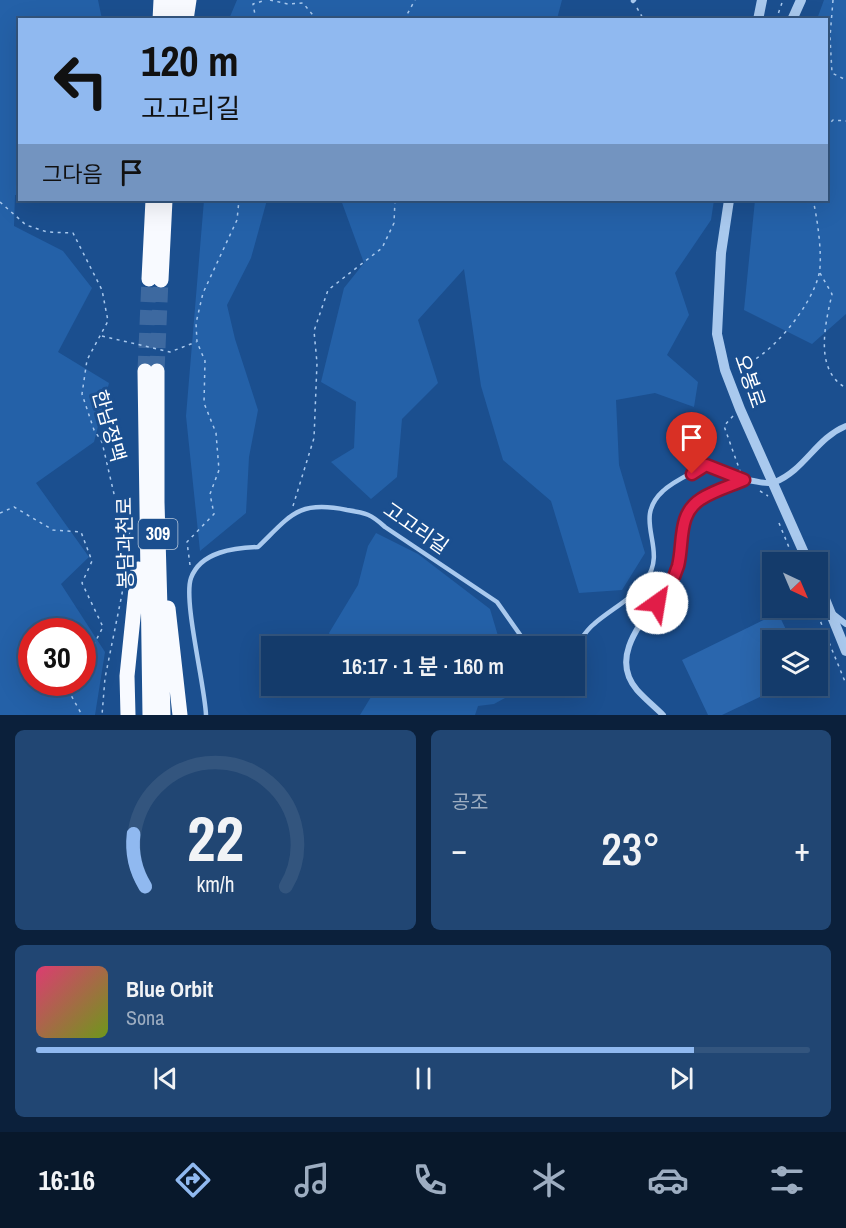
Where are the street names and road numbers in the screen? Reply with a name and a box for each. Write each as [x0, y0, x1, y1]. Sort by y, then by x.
street label: 오봉로 [729, 350, 772, 411]
street label: 한남정맥 [86, 387, 133, 465]
street label: 고고리길 [378, 495, 454, 560]
street label: 봉담과천로 [110, 497, 139, 589]
road number: 309 [138, 519, 178, 549]

